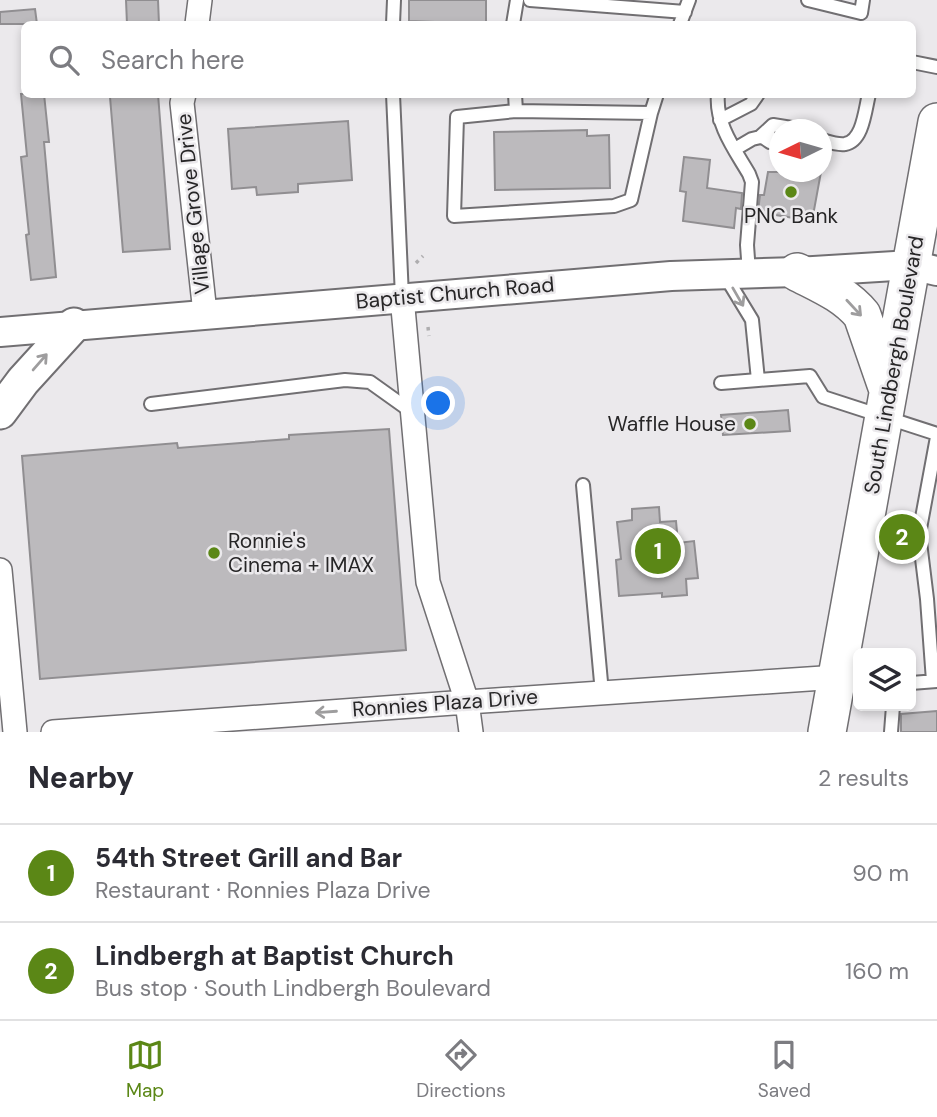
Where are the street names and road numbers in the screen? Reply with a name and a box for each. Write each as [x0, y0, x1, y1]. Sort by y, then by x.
street label: Village Grove Drive [170, 112, 216, 296]
street label: South Lindbergh Boulevard [857, 234, 931, 496]
street label: Baptist Church Road [355, 270, 555, 316]
street label: Ronnies Plaza Drive [351, 683, 539, 723]

